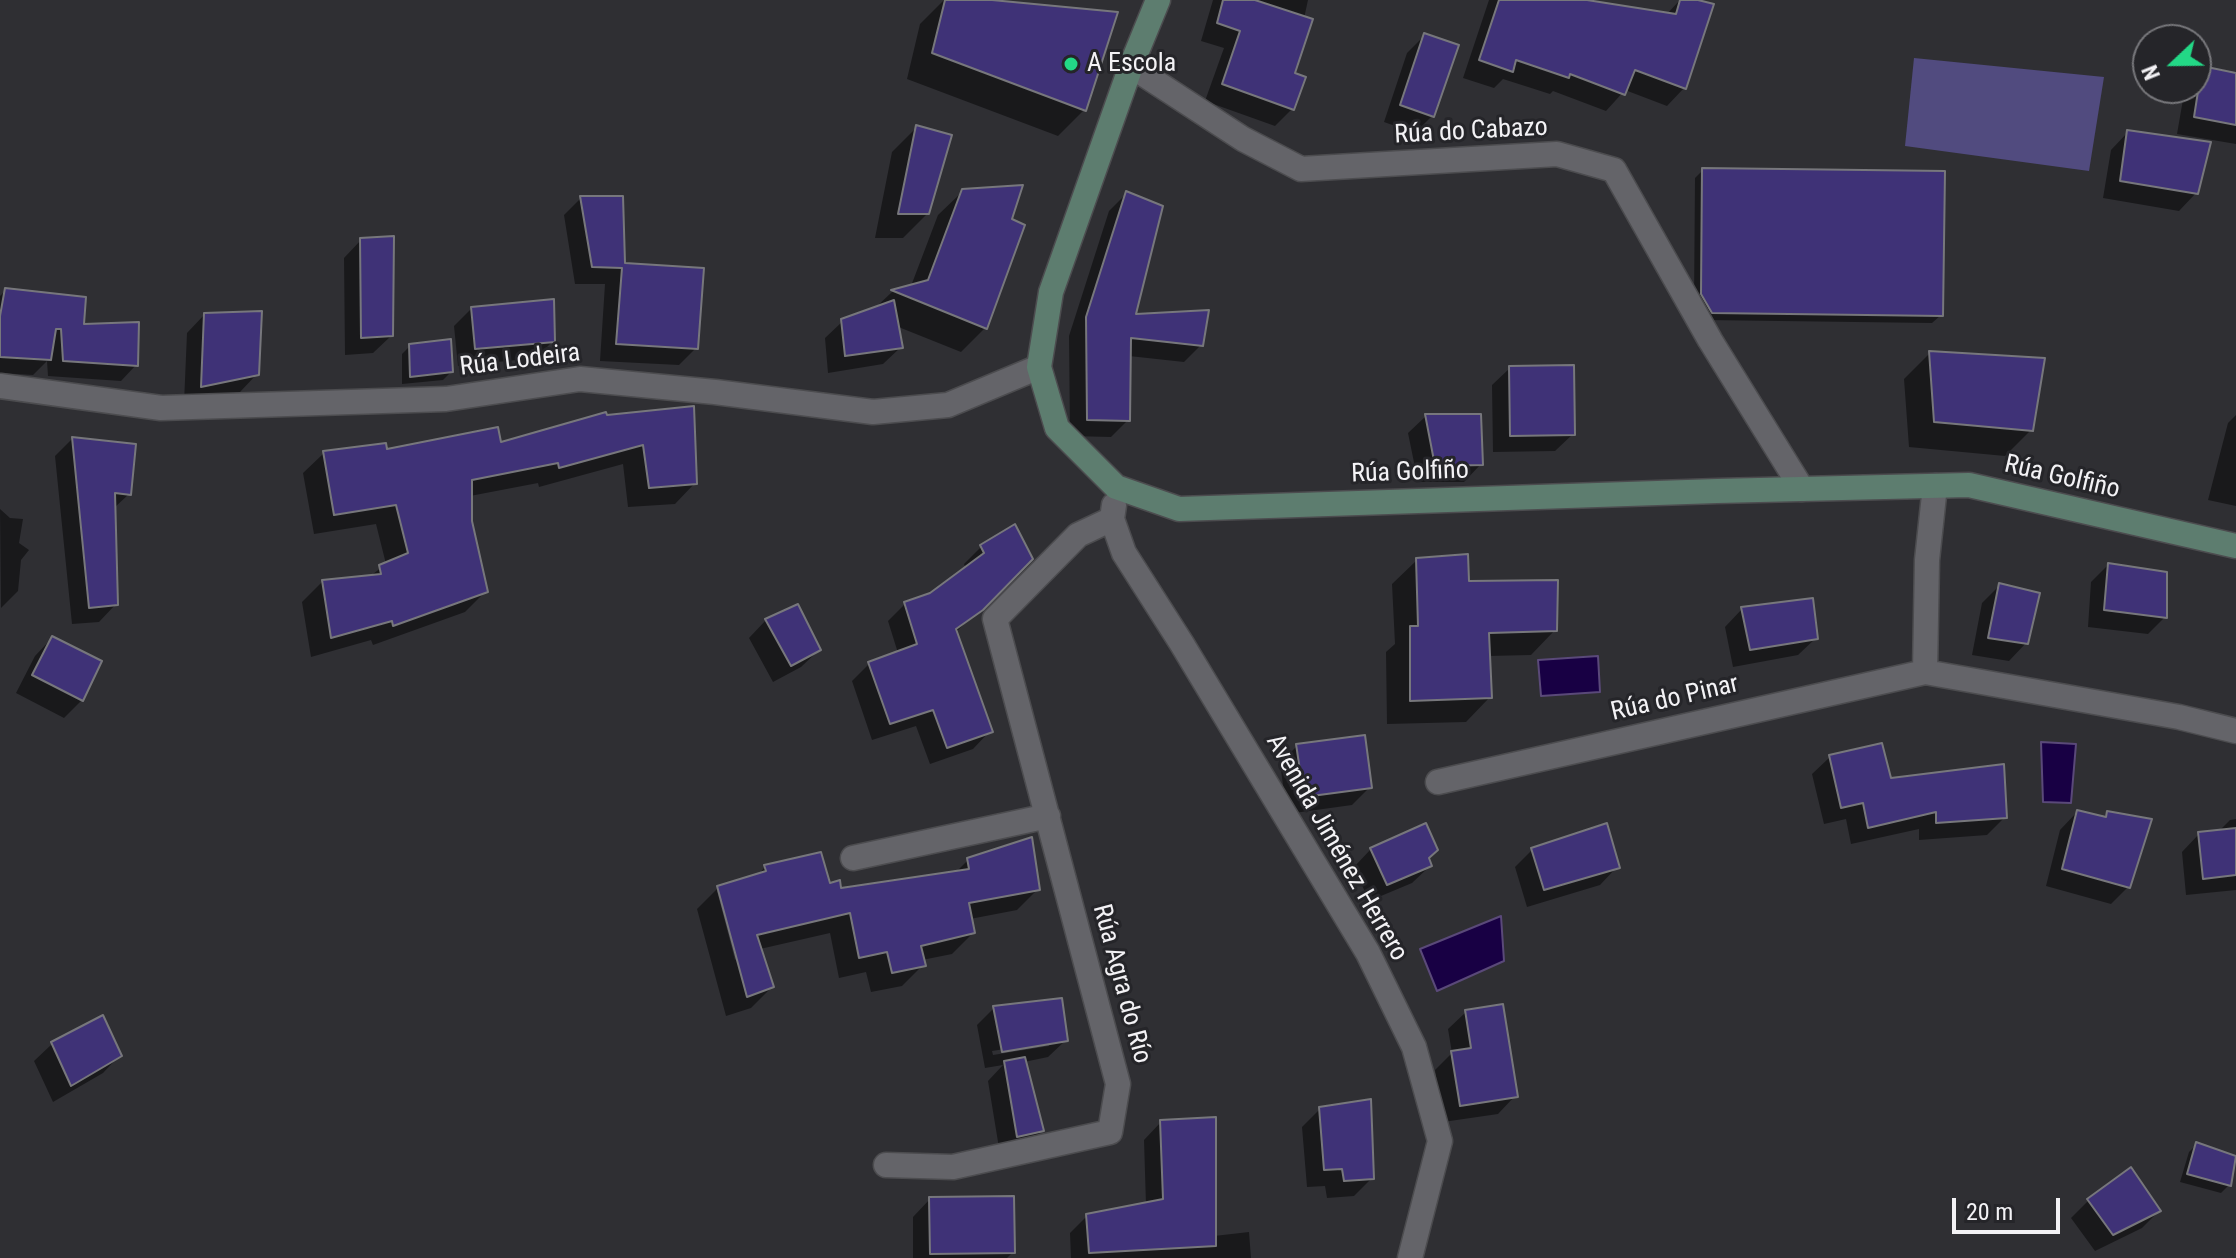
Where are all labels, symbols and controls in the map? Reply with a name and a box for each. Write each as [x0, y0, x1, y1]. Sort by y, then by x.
north arrow [2132, 24, 2212, 104]
place label: A Escola [1087, 48, 1176, 80]
marker: A Escola [1062, 55, 1080, 73]
text: N [2137, 62, 2165, 83]
street label: Rúa do Cabazo [1394, 112, 1548, 152]
street label: Rúa Lodeira [458, 338, 582, 384]
street label: Rúa Golfiño [2001, 450, 2123, 506]
street label: Rúa Golfiño [1351, 455, 1469, 491]
street label: Rúa do Pinar [1608, 669, 1742, 729]
street label: Avenida Jiménez Herrero [1258, 729, 1414, 967]
street label: Rúa Agra do Río [1085, 901, 1157, 1067]
scale bar [1956, 1182, 2064, 1232]
text: 20 m [1966, 1198, 2013, 1226]

